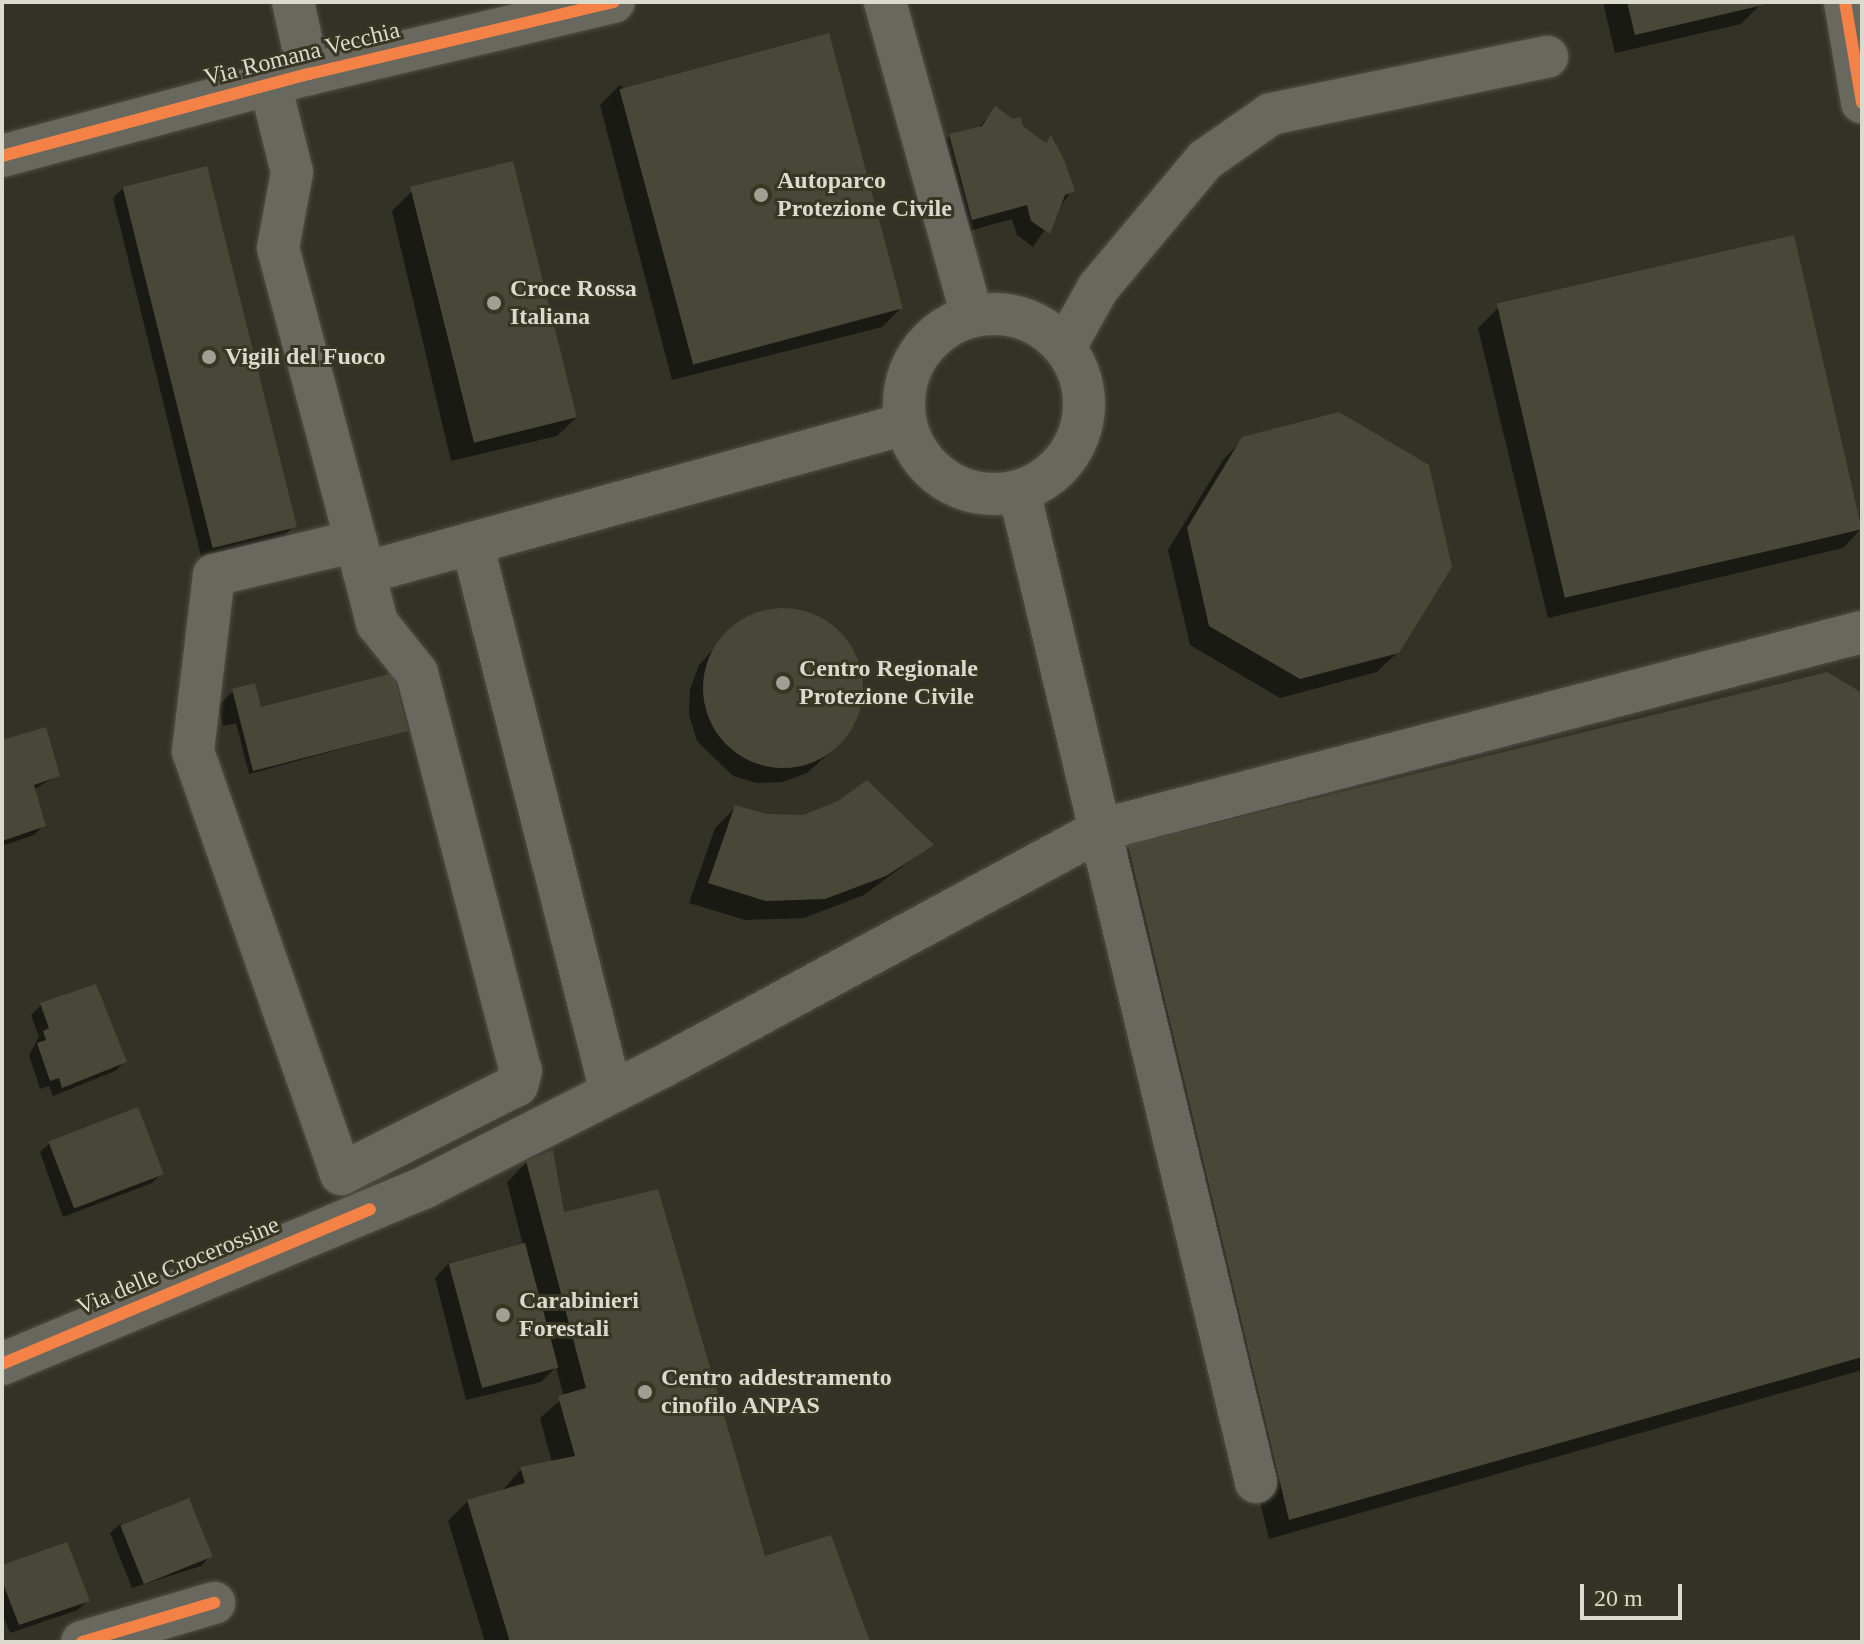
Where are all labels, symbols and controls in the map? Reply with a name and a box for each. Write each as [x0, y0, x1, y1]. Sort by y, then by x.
street label: Via Romana Vecchia [201, 16, 403, 92]
place label: Autoparco Protezione Civile [777, 167, 952, 223]
marker: Autoparco Protezione Civile [752, 186, 770, 204]
place label: Croce Rossa Italiana [510, 275, 637, 331]
marker: Croce Rossa Italiana [485, 294, 503, 312]
place label: Vigili del Fuoco [225, 343, 385, 371]
marker: Vigili del Fuoco [200, 348, 218, 366]
place label: Centro Regionale Protezione Civile [799, 655, 978, 711]
marker: Centro Regionale Protezione Civile [774, 674, 792, 692]
street label: Via delle Crocerossine [72, 1210, 284, 1322]
place label: Carabinieri Forestali [519, 1287, 639, 1343]
marker: Carabinieri Forestali [494, 1306, 512, 1324]
place label: Centro addestramento cinofilo ANPAS [661, 1364, 892, 1420]
marker: Centro addestramento cinofilo ANPAS [636, 1383, 654, 1401]
scale bar [1584, 1568, 1686, 1618]
text: 20 m [1594, 1585, 1643, 1611]

